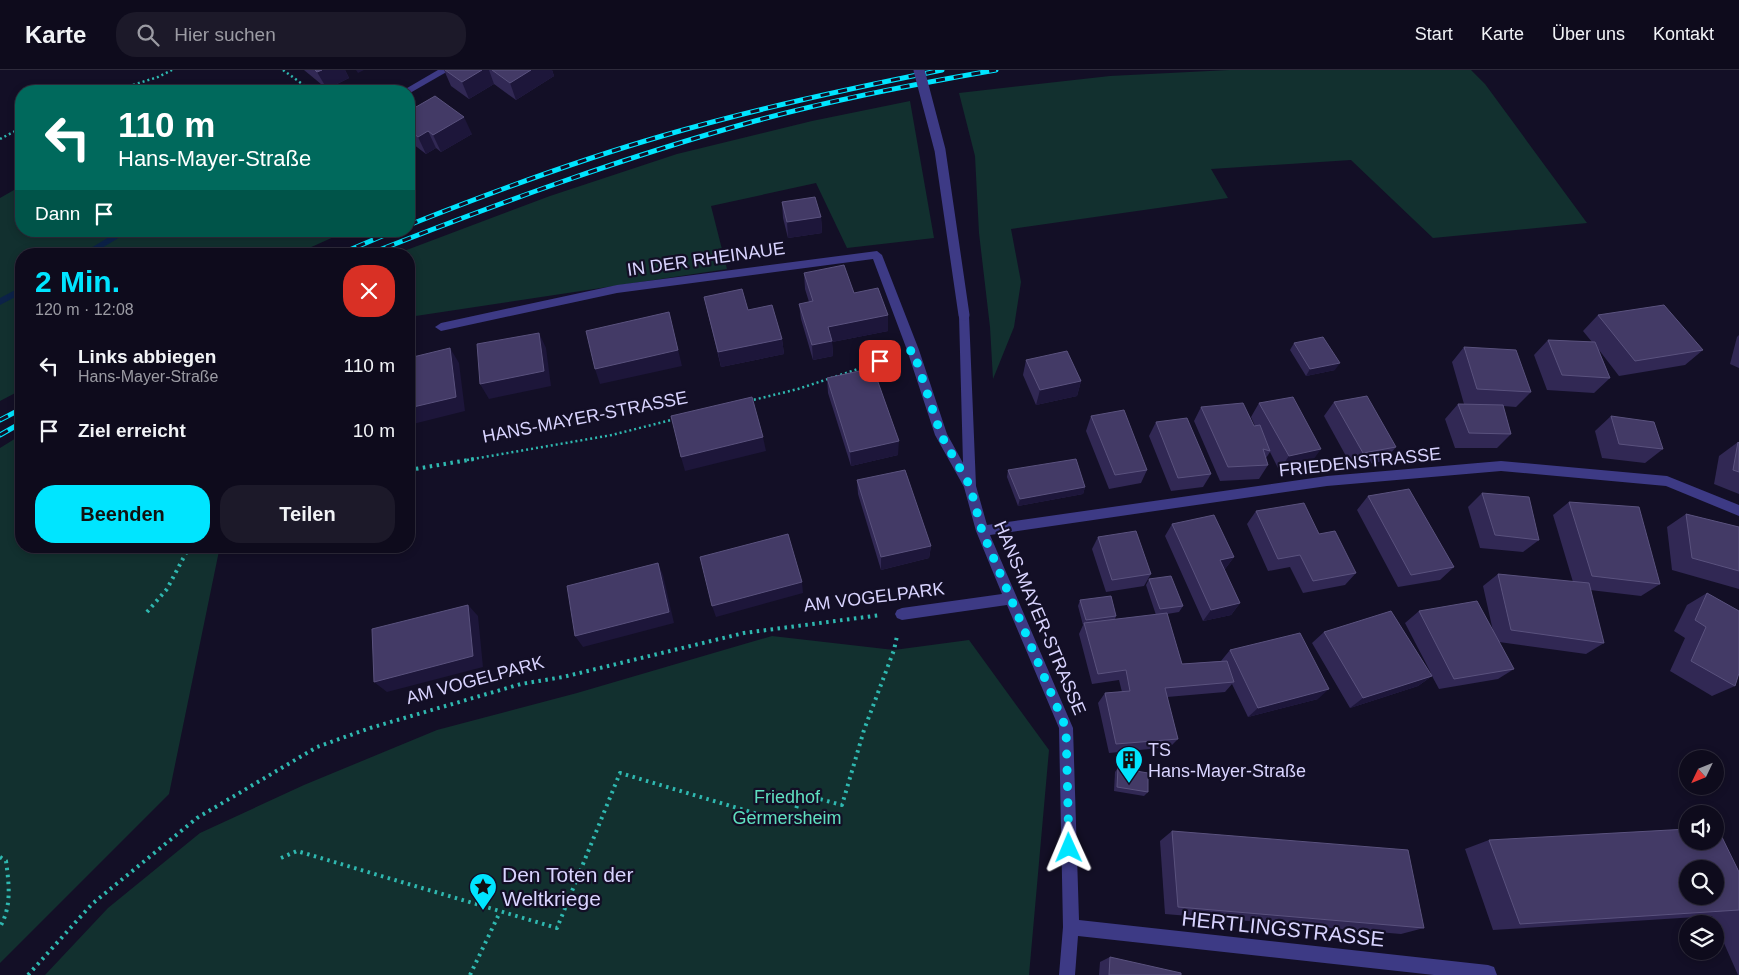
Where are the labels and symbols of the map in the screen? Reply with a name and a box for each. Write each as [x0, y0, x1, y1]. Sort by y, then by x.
street label: IN DER RHEINAUE [626, 238, 786, 280]
pin [859, 340, 901, 382]
street label: HANS-MAYER-STRASSE [481, 387, 689, 447]
street label: FRIEDENSTRASSE [1278, 444, 1442, 480]
street label: HANS-MAYER-STRASSE [990, 518, 1090, 718]
street label: AM VOGELPARK [802, 578, 946, 616]
street label: AM VOGELPARK [404, 652, 546, 708]
place label: TS Hans-Mayer-Straße [1148, 740, 1306, 781]
building icon: TS Hans-Mayer-Straße [1114, 745, 1144, 784]
north arrow [1679, 750, 1724, 795]
park label: Friedhof Germersheim [732, 787, 842, 828]
position arrow [1042, 821, 1094, 873]
place label: Den Toten der Weltkriege [502, 863, 634, 910]
place icon: Den Toten der Weltkriege [468, 872, 498, 911]
street label: HERTLINGSTRASSE [1180, 906, 1386, 951]

